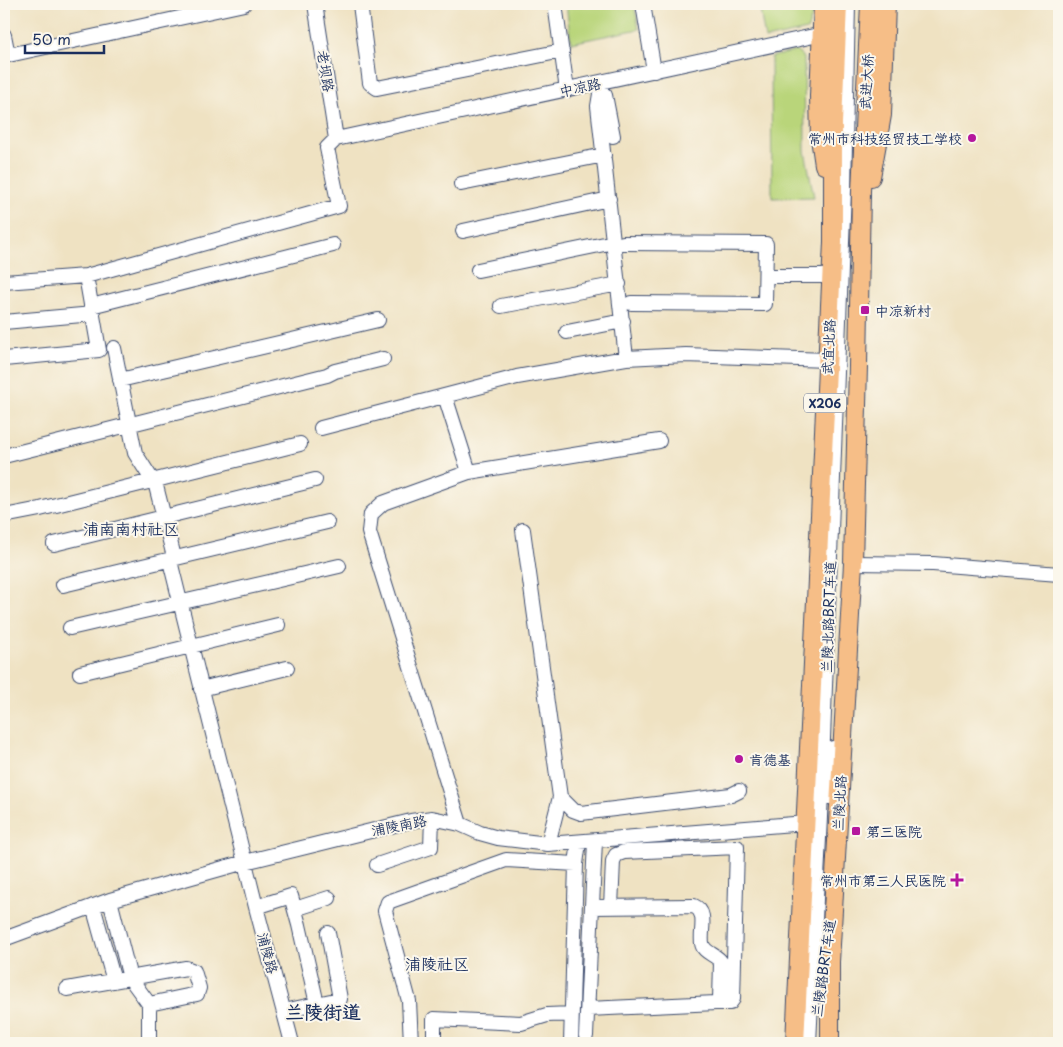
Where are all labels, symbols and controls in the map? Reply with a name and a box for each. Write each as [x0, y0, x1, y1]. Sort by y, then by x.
scale bar [25, 22, 104, 54]
text: 50 m [32, 27, 71, 50]
street label: 老坝路 [312, 49, 340, 93]
street label: 武进大桥 [854, 53, 878, 111]
street label: 中凉路 [557, 72, 603, 102]
place label: 常州市科技经贸技工学校 [808, 128, 962, 149]
marker: 常州市科技经贸技工学校 [966, 132, 978, 144]
place label: 中凉新村 [875, 300, 931, 321]
marker: 中凉新村 [859, 304, 871, 316]
street label: 武宜北路 [816, 318, 840, 376]
road number: X206 [804, 393, 846, 412]
district label: 浦南南村社区 [83, 516, 179, 540]
street label: 兰陵北路BRT车道 [816, 560, 840, 674]
place label: 肯德基 [749, 749, 791, 770]
marker: 肯德基 [733, 753, 745, 765]
street label: 兰陵北路 [827, 774, 851, 832]
street label: 浦陵南路 [370, 809, 428, 841]
place label: 第三医院 [866, 821, 922, 842]
marker: 第三医院 [850, 825, 862, 837]
place label: 常州市第三人民医院 [820, 870, 946, 891]
marker: 常州市第三人民医院 [950, 873, 964, 887]
street label: 兰陵路BRT车道 [806, 918, 840, 1018]
street label: 浦陵路 [252, 930, 284, 976]
district label: 浦陵社区 [405, 951, 469, 975]
district label: 兰陵街道 [285, 997, 361, 1025]

